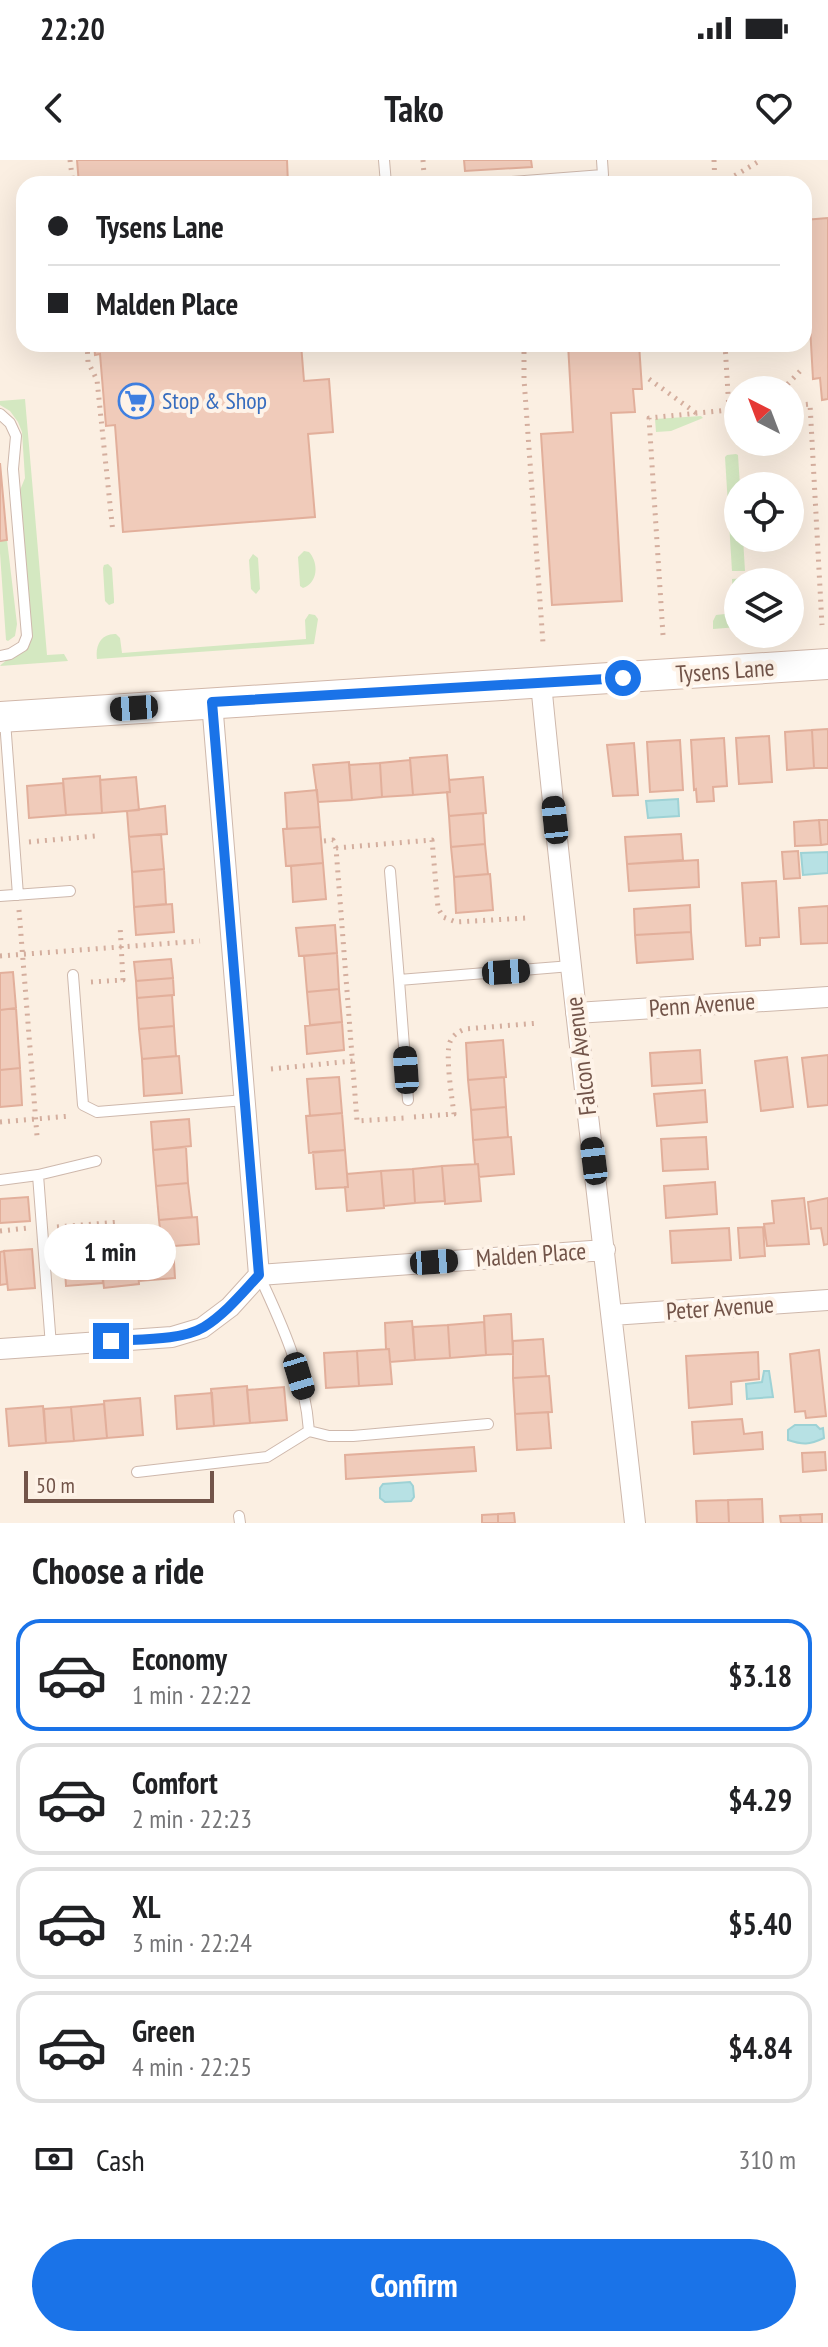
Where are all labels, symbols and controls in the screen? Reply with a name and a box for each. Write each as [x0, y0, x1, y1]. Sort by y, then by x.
text: 22:20 [40, 9, 105, 48]
text: Tako [384, 85, 444, 132]
icon: back [32, 86, 76, 130]
icon: heart [752, 86, 796, 130]
text: Tysens Lane [96, 207, 224, 246]
text: Malden Place [96, 284, 238, 323]
north arrow [724, 376, 804, 456]
map controls [724, 376, 804, 648]
supermarket icon: Stop & Shop [117, 382, 155, 420]
place label: Stop & Shop [162, 385, 267, 416]
button: locate [724, 472, 804, 552]
button: layers [724, 568, 804, 648]
street label: Tysens Lane [675, 652, 775, 689]
route start [605, 660, 641, 696]
car [109, 694, 159, 722]
car [541, 795, 569, 845]
car [481, 958, 531, 986]
street label: Penn Avenue [648, 985, 756, 1024]
street label: Falcon Avenue [558, 995, 603, 1117]
car [392, 1045, 420, 1095]
car [579, 1136, 609, 1186]
callout: 1 min [45, 1225, 177, 1281]
text: 1 min [84, 1235, 136, 1268]
street label: Malden Place [475, 1235, 587, 1274]
car [409, 1248, 459, 1276]
street label: Peter Avenue [665, 1288, 775, 1327]
route end [93, 1323, 129, 1359]
car [281, 1350, 317, 1402]
scale bar [24, 1467, 214, 1503]
text: 50 m [36, 1471, 75, 1499]
text: Choose a ride [32, 1547, 204, 1594]
icon: car [36, 1639, 108, 1711]
text: Economy [132, 1639, 227, 1678]
text: $3.18 [728, 1656, 792, 1695]
text: 1 min · 22:22 [132, 1678, 252, 1711]
icon: car [36, 1763, 108, 1835]
text: Comfort [132, 1763, 218, 1802]
text: $4.29 [728, 1780, 792, 1819]
text: 2 min · 22:23 [132, 1802, 252, 1835]
icon: car [36, 1887, 108, 1959]
text: XL [132, 1887, 161, 1926]
text: $5.40 [728, 1904, 792, 1943]
text: 3 min · 22:24 [132, 1926, 252, 1959]
icon: car [36, 2011, 108, 2083]
text: Green [132, 2011, 195, 2050]
text: $4.84 [728, 2028, 792, 2067]
text: 4 min · 22:25 [132, 2050, 252, 2083]
icon: cash [32, 2137, 76, 2181]
text: Cash [96, 2140, 145, 2179]
text: 310 m [738, 2143, 796, 2176]
button: Confirm [32, 2239, 796, 2331]

